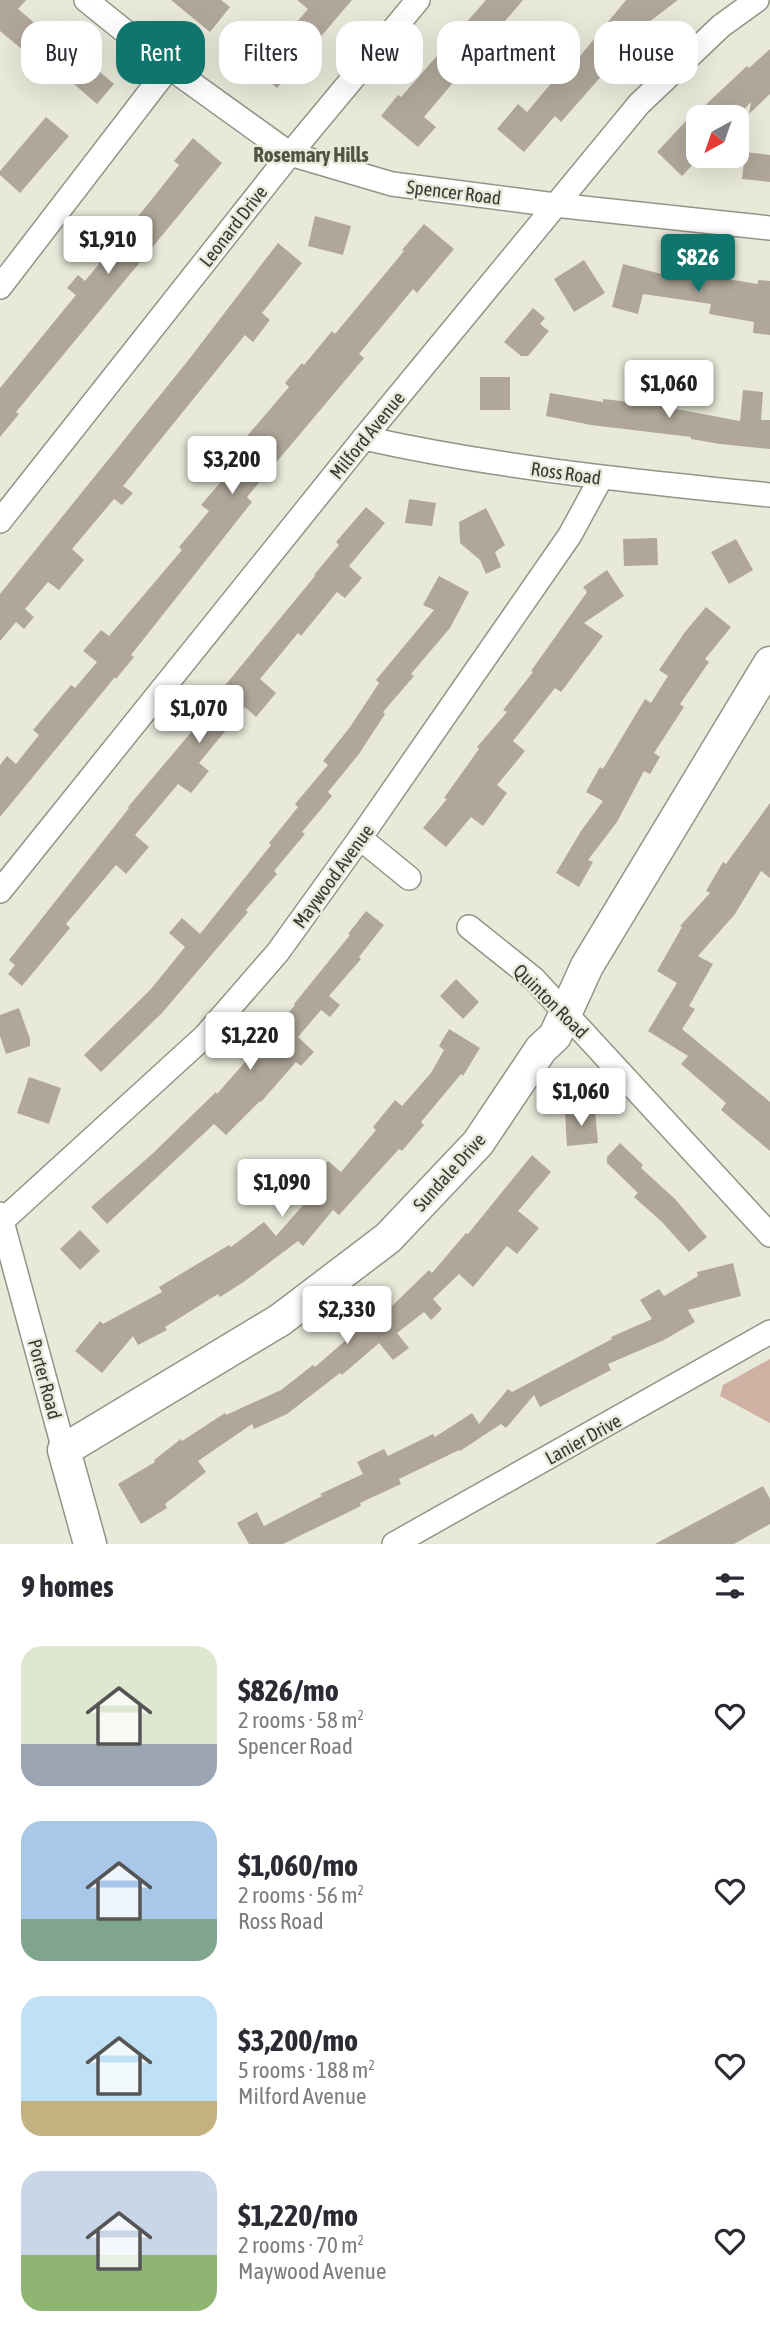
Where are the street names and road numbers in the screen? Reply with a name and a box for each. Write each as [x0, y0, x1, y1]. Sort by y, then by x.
street label: Spencer Road [406, 175, 502, 209]
street label: Leonard Drive [194, 181, 272, 271]
street label: Milford Avenue [325, 387, 409, 483]
street label: Ross Road [529, 457, 603, 489]
street label: Maywood Avenue [288, 820, 378, 932]
street label: Quinton Road [509, 959, 593, 1043]
street label: Sundale Drive [408, 1129, 490, 1215]
street label: Porter Road [24, 1337, 66, 1421]
street label: Lanier Drive [541, 1409, 625, 1469]

